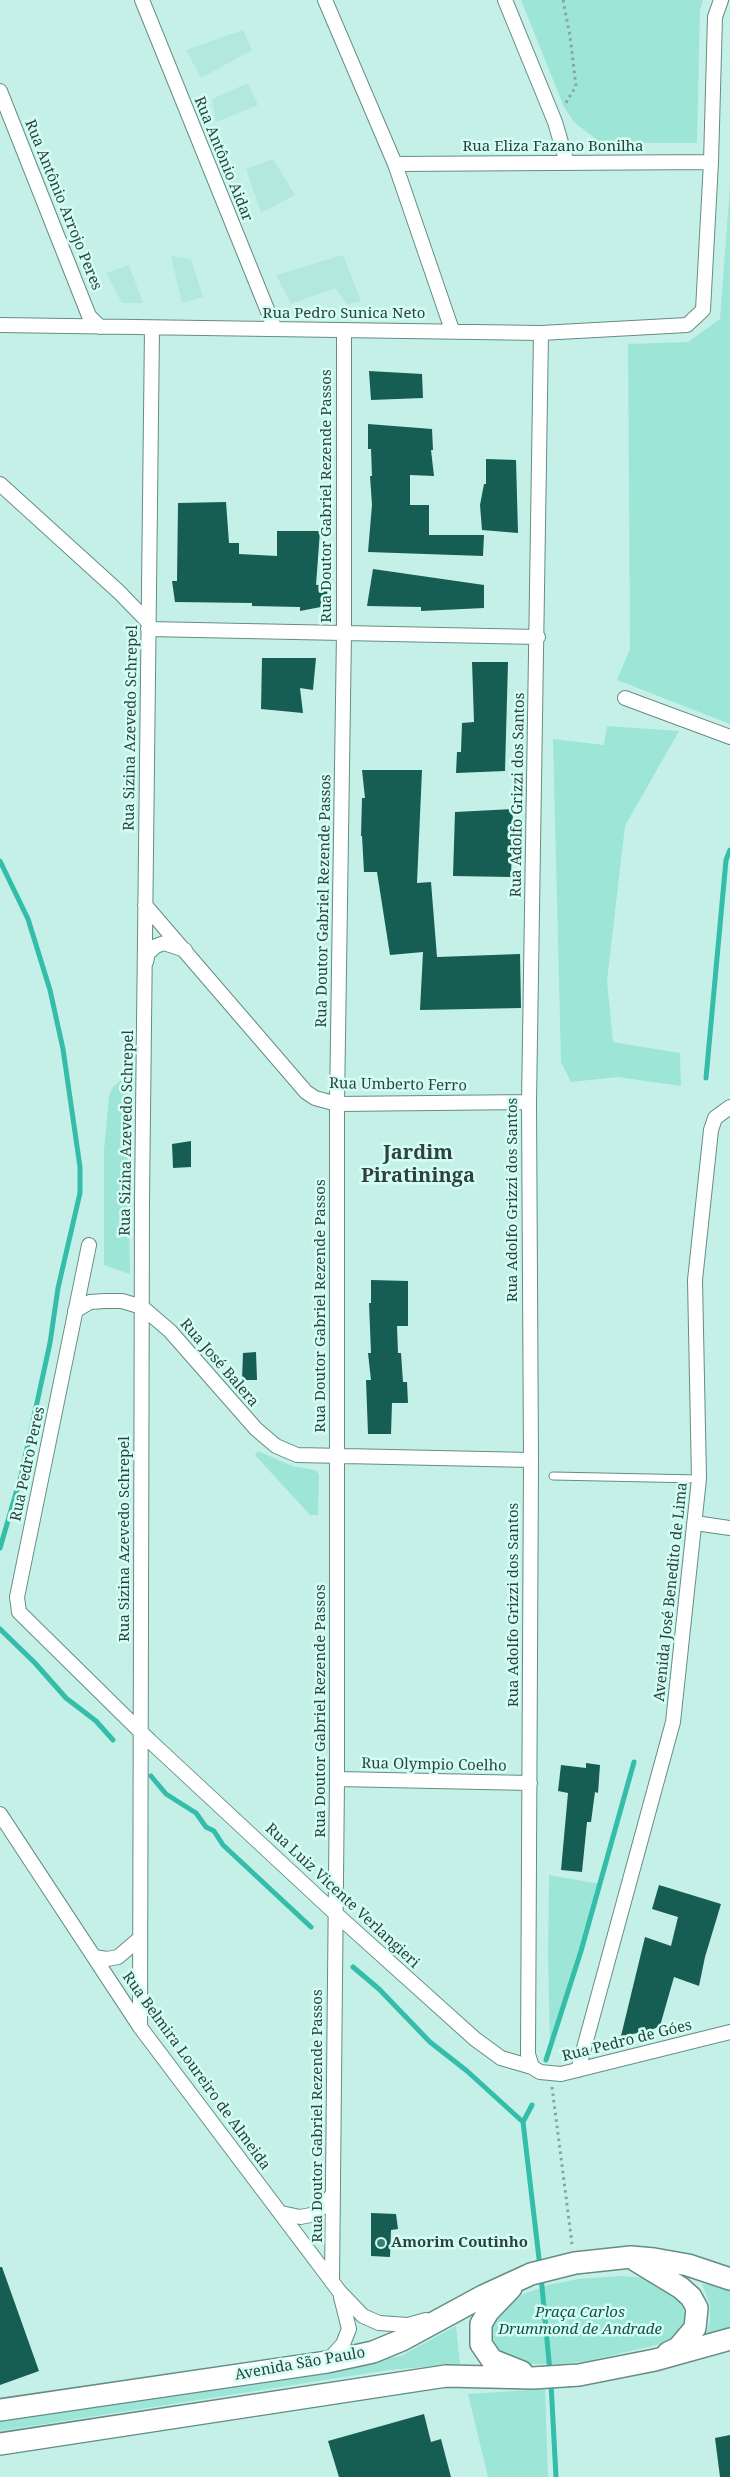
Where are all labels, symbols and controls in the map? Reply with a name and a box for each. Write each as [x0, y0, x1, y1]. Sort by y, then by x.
street label: Rua Antônio Aidar [190, 94, 256, 224]
street label: Rua Antônio Arrojo Peres [21, 117, 105, 293]
street label: Rua Eliza Fazano Bonilha [462, 138, 644, 156]
street label: Rua Pedro Sunica Neto [263, 305, 425, 323]
street label: Rua Doutor Gabriel Rezende Passos [318, 369, 336, 623]
street label: Rua Sizina Azevedo Schrepel [120, 625, 142, 831]
street label: Rua Adolfo Grizzi dos Santos [507, 693, 529, 897]
street label: Rua Doutor Gabriel Rezende Passos [313, 774, 335, 1028]
street label: Rua Sizina Azevedo Schrepel [116, 1030, 138, 1236]
street label: Rua Umberto Ferro [329, 1075, 467, 1095]
street label: Rua Adolfo Grizzi dos Santos [504, 1098, 522, 1302]
district label: Jardim Piratininga [361, 1141, 475, 1188]
street label: Rua Doutor Gabriel Rezende Passos [312, 1179, 330, 1433]
street label: Rua José Balera [176, 1315, 262, 1411]
street label: Rua Pedro Peres [7, 1405, 49, 1523]
street label: Rua Sizina Azevedo Schrepel [116, 1436, 134, 1642]
street label: Avenida José Benedito de Lima [651, 1481, 691, 1703]
street label: Rua Adolfo Grizzi dos Santos [505, 1503, 523, 1707]
street label: Rua Doutor Gabriel Rezende Passos [312, 1584, 330, 1838]
street label: Rua Olympio Coelho [361, 1755, 507, 1775]
street label: Rua Luiz Vicente Verlangieri [261, 1820, 423, 1972]
street label: Rua Belmira Loureiro de Almeida [118, 1968, 274, 2174]
street label: Rua Doutor Gabriel Rezende Passos [309, 1989, 327, 2243]
street label: Rua Pedro de Góes [560, 2016, 694, 2066]
place label: Amorim Coutinho [391, 2234, 528, 2252]
marker: Amorim Coutinho [375, 2237, 387, 2249]
park label: Praça Carlos Drummond de Andrade [498, 2304, 662, 2339]
street label: Avenida São Paulo [233, 2344, 367, 2384]

